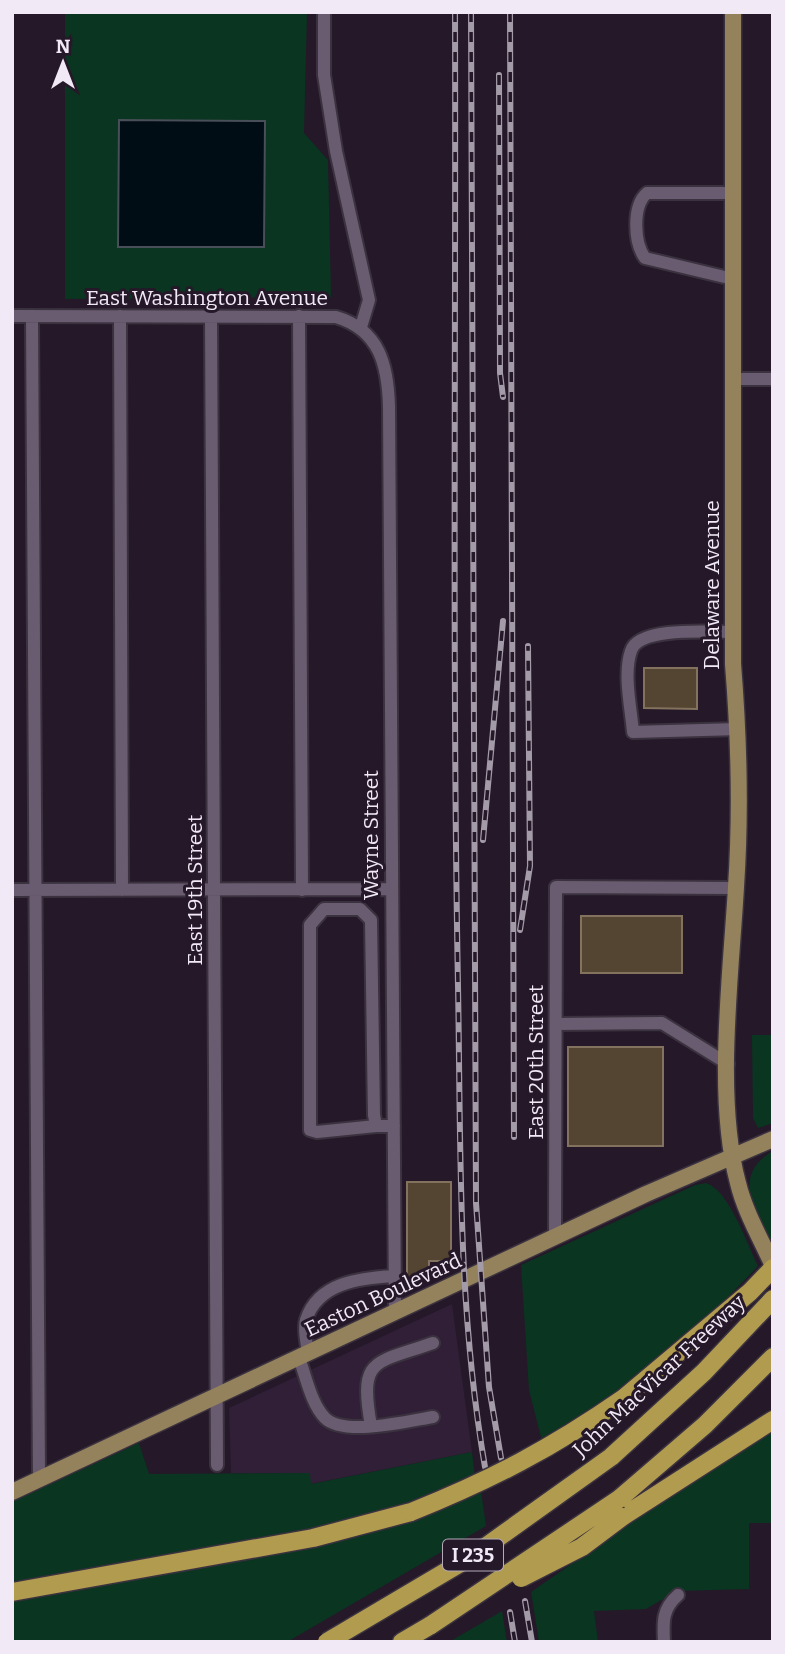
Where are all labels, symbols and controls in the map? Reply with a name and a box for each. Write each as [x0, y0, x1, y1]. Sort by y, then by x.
north arrow [28, 28, 98, 98]
text: N [56, 35, 71, 58]
street label: East Washington Avenue [86, 285, 328, 311]
street label: Delaware Avenue [699, 500, 725, 670]
street label: Wayne Street [358, 770, 384, 900]
street label: East 19th Street [182, 814, 208, 965]
street label: East 20th Street [523, 984, 549, 1139]
street label: Easton Boulevard [300, 1247, 466, 1343]
street label: John MacVicar Freeway [567, 1289, 751, 1463]
road number: I 235 [443, 1540, 503, 1570]

